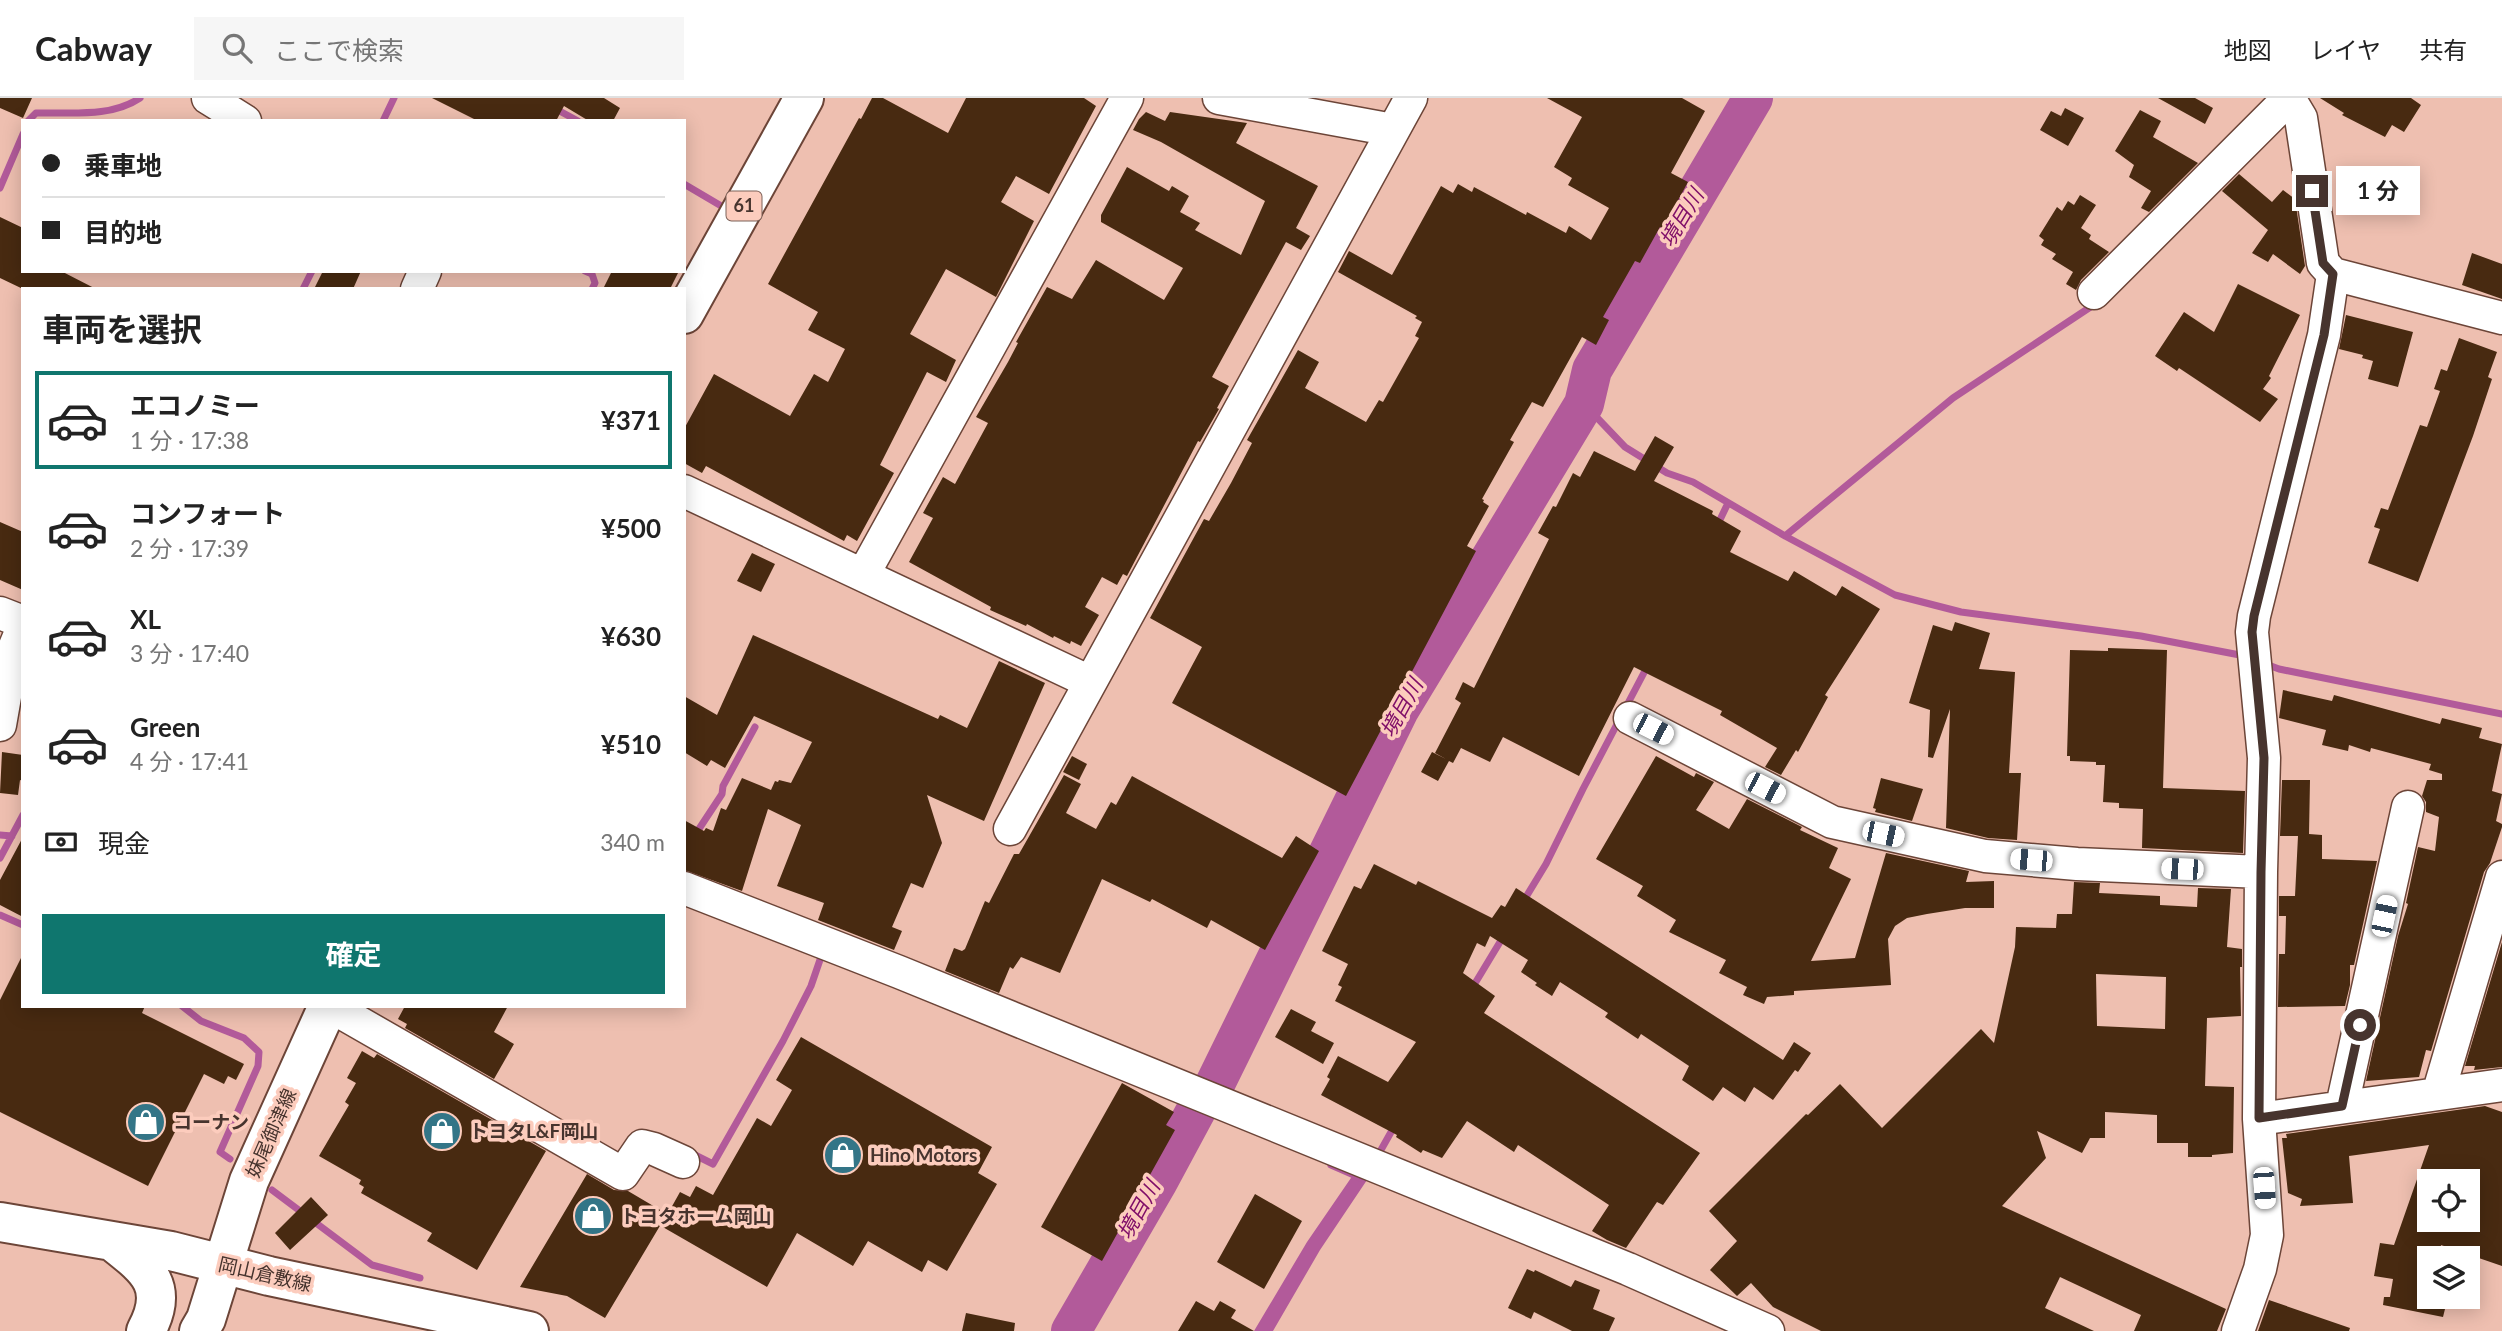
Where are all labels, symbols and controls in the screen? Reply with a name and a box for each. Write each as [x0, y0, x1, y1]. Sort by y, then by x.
search box [194, 17, 684, 80]
text: Cabway [35, 28, 152, 68]
icon: search [218, 29, 256, 67]
text: ここで検索 [274, 34, 404, 66]
text: 地図 [2224, 35, 2272, 64]
text: レイヤ [2310, 35, 2381, 64]
text: 共有 [2419, 35, 2467, 64]
text: 乗車地 [84, 149, 162, 181]
callout: 1 分 [2336, 166, 2420, 216]
route end [2296, 175, 2328, 207]
text: 1 分 [2357, 176, 2399, 204]
water label: 境目川 [1654, 182, 1709, 251]
road number: 61 [726, 192, 762, 220]
text: 目的地 [84, 216, 162, 248]
text: 車両を選択 [42, 309, 202, 348]
icon: car [46, 389, 109, 452]
text: エコノミー [130, 389, 260, 421]
text: ¥371 [601, 404, 661, 436]
text: 1 分 · 17:38 [130, 426, 249, 454]
icon: car [46, 497, 109, 560]
text: コンフォート [130, 497, 285, 529]
text: ¥500 [601, 512, 661, 544]
text: 2 分 · 17:39 [130, 534, 249, 562]
text: XL [130, 603, 161, 635]
icon: car [46, 605, 109, 668]
text: ¥630 [601, 620, 661, 652]
text: 3 分 · 17:40 [130, 639, 249, 667]
water label: 境目川 [1374, 672, 1428, 741]
car [1630, 710, 1677, 748]
text: Green [130, 711, 200, 743]
icon: car [46, 713, 109, 776]
text: ¥510 [601, 728, 661, 760]
text: 4 分 · 17:41 [130, 747, 249, 775]
car [1742, 769, 1789, 807]
car [1861, 819, 1906, 849]
icon: cash [42, 823, 80, 861]
text: 現金 [98, 827, 150, 859]
text: 340 m [600, 828, 665, 856]
car [2010, 848, 2053, 872]
car [2161, 858, 2204, 880]
car [2370, 893, 2399, 939]
button: 確定 [42, 914, 665, 994]
route start [2344, 1009, 2376, 1041]
street label: 妹尾御津線 [241, 1085, 300, 1181]
shop icon: コーナン [125, 1101, 167, 1143]
place label: コーナン [173, 1110, 249, 1133]
shop icon: トヨタL&F岡山 [421, 1110, 463, 1152]
place label: トヨタL&F岡山 [469, 1119, 598, 1142]
shop icon: Hino Motors [822, 1134, 864, 1176]
place label: Hino Motors [870, 1143, 977, 1166]
car [2253, 1166, 2276, 1210]
map controls [2417, 1169, 2480, 1309]
button: locate [2417, 1169, 2480, 1232]
water label: 境目川 [1111, 1174, 1165, 1243]
shop icon: トヨタホーム岡山 [572, 1195, 614, 1237]
place label: トヨタホーム岡山 [620, 1204, 771, 1227]
button: layers [2417, 1246, 2480, 1309]
street label: 岡山倉敷線 [216, 1252, 314, 1295]

